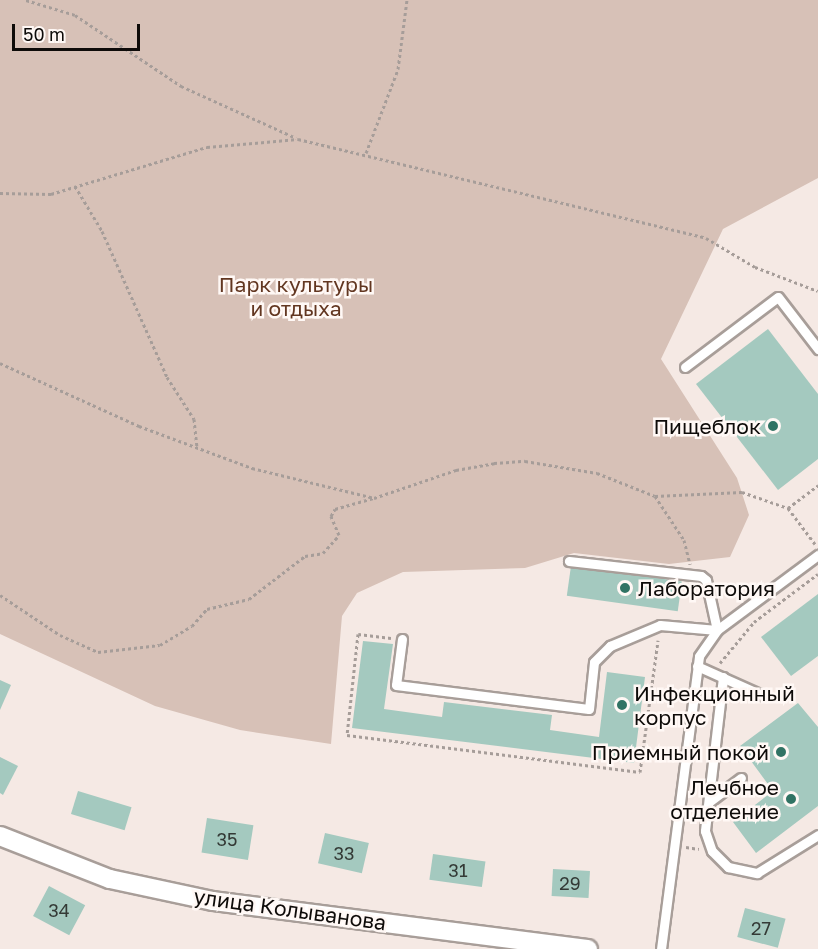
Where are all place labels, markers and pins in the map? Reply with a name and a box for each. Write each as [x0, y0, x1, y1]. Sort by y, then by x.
place label: Пищеблок [653, 413, 761, 439]
marker: Пищеблок [766, 419, 780, 433]
place label: Лаборатория [638, 575, 775, 601]
marker: Лаборатория [616, 579, 634, 597]
place label: Инфекционный корпус [634, 680, 795, 730]
marker: Инфекционный корпус [615, 698, 629, 712]
place label: Приемный покой [592, 739, 769, 765]
marker: Приемный покой [774, 745, 788, 759]
place label: Лечбное отделение [670, 774, 779, 824]
marker: Лечбное отделение [784, 792, 798, 806]

